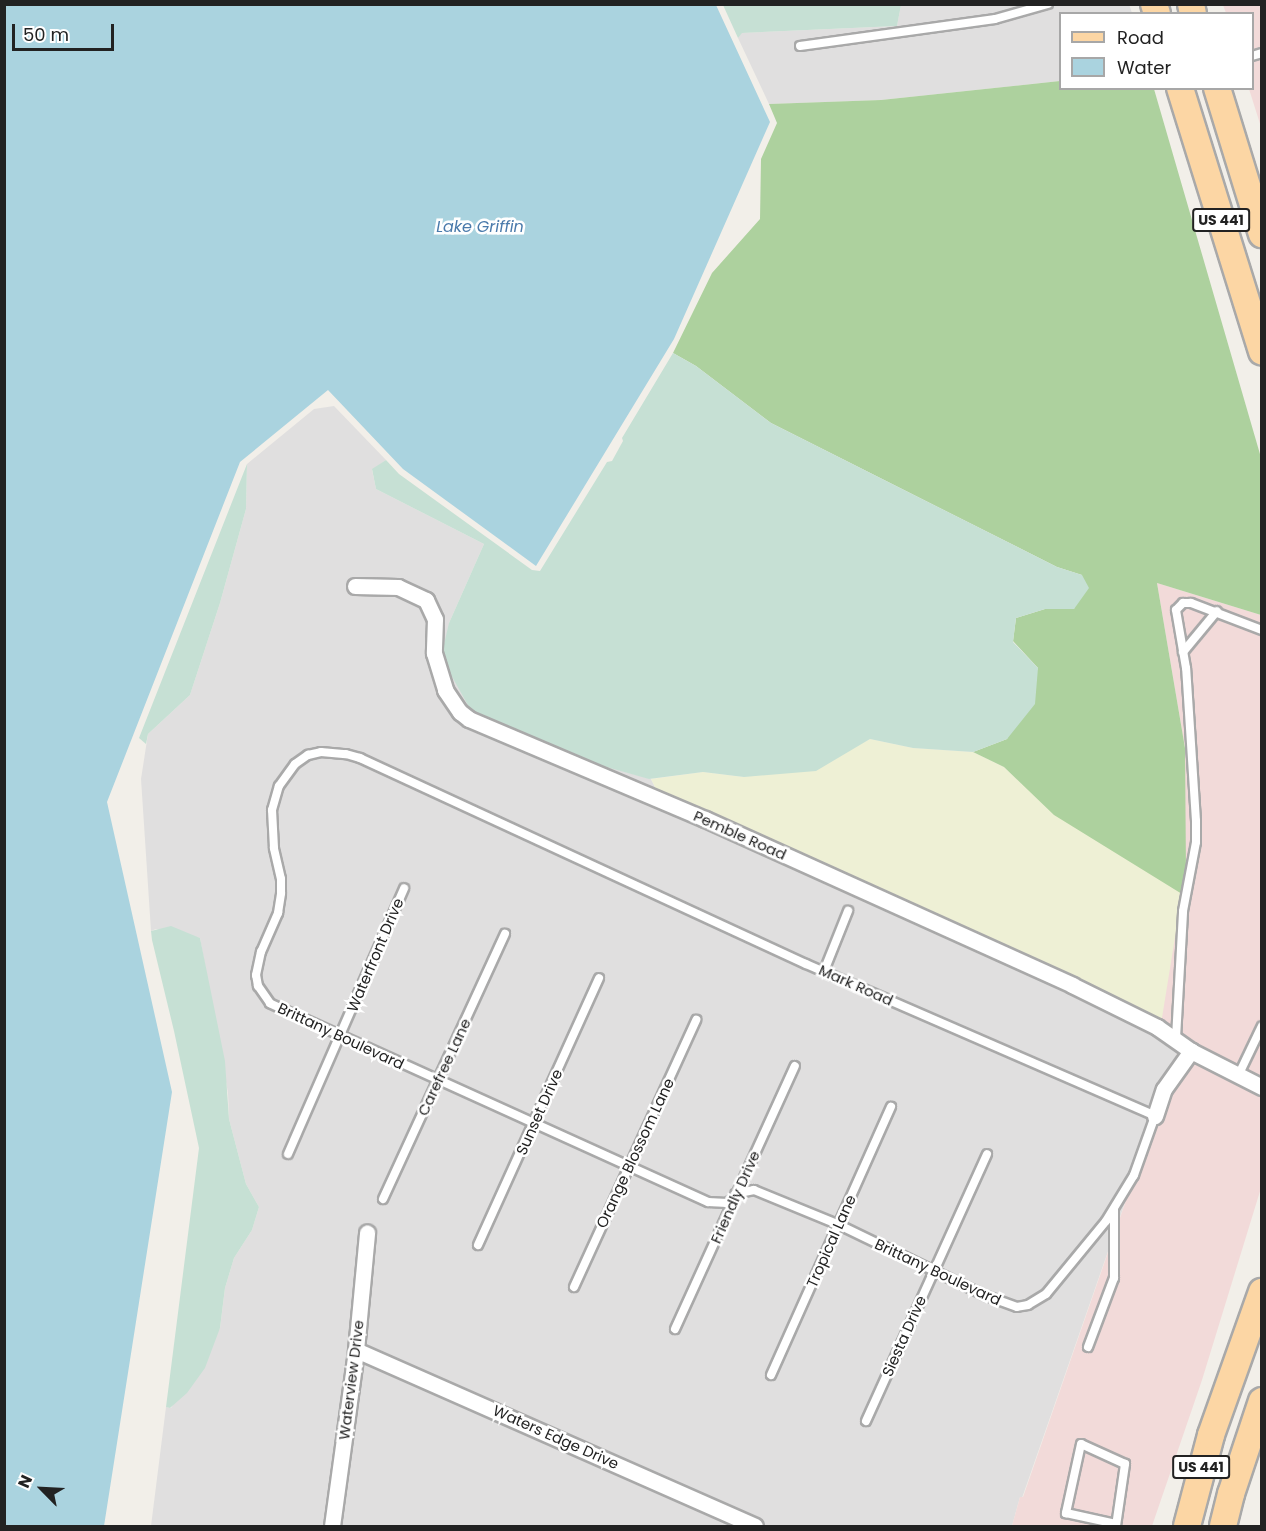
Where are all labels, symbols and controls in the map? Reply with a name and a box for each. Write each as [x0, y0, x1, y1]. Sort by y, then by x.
scale bar [15, 12, 117, 50]
legend [1059, 12, 1254, 90]
text: 50 m [23, 22, 69, 47]
text: Road [1117, 25, 1164, 50]
text: Water [1117, 55, 1171, 80]
road number: US 441 [1191, 209, 1251, 231]
water label: Lake Griffin [436, 217, 524, 237]
street label: Pemble Road [691, 807, 789, 863]
street label: Waterfront Drive [343, 895, 407, 1015]
street label: Mark Road [816, 961, 896, 1009]
street label: Brittany Boulevard [275, 999, 407, 1073]
street label: Carefree Lane [414, 1015, 474, 1119]
street label: Sunset Drive [512, 1066, 566, 1158]
street label: Orange Blossom Lane [592, 1075, 678, 1231]
street label: Friendly Drive [707, 1148, 763, 1246]
street label: Tropical Lane [803, 1192, 859, 1290]
street label: Brittany Boulevard [872, 1235, 1004, 1309]
street label: Siesta Drive [878, 1293, 930, 1379]
street label: Waterview Drive [335, 1319, 367, 1441]
street label: Waters Edge Drive [490, 1401, 622, 1473]
road number: US 441 [1171, 1456, 1231, 1478]
north arrow [12, 1459, 72, 1519]
text: N [12, 1471, 38, 1492]

